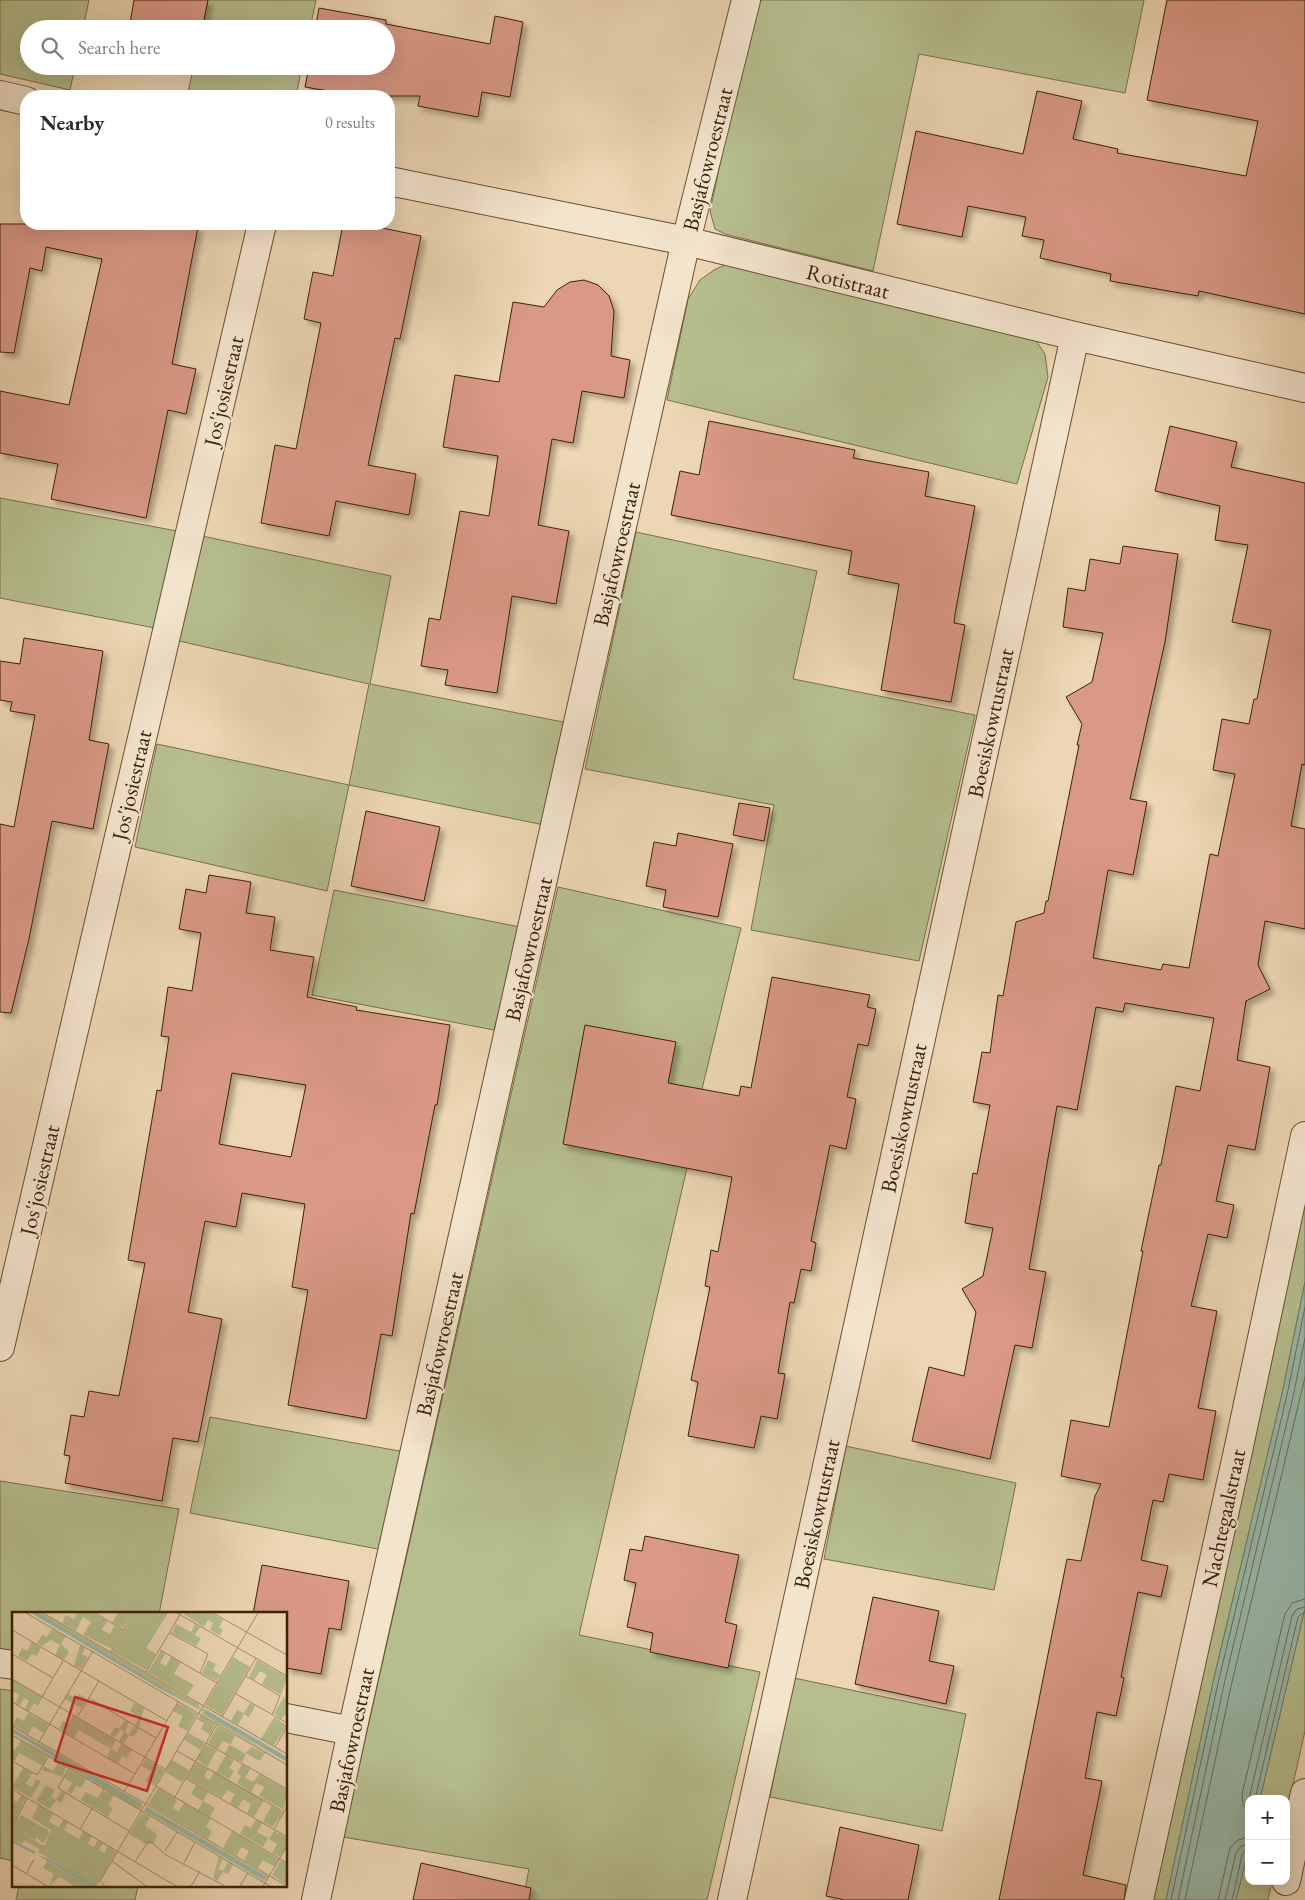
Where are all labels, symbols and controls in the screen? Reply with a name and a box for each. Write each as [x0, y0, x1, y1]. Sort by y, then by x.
search box [20, 20, 395, 75]
icon: search [38, 34, 66, 62]
text: Search here [78, 35, 160, 60]
street label: Basjafowroestraat [676, 84, 739, 234]
text: Nearby [40, 109, 104, 136]
text: 0 results [325, 112, 375, 133]
street label: Rotistraat [803, 257, 893, 306]
street label: Jos'josiestraat [196, 333, 250, 451]
street label: Basjafowroestraat [586, 479, 647, 629]
street label: Boesiskowtustraat [960, 646, 1021, 801]
street label: Jos'josiestraat [104, 727, 158, 845]
street label: Basjafowroestraat [498, 874, 559, 1024]
street label: Boesiskowtustraat [873, 1041, 934, 1196]
street label: Jos'josiestraat [12, 1122, 66, 1240]
street label: Basjafowroestraat [409, 1269, 470, 1419]
street label: Boesiskowtustraat [786, 1437, 847, 1592]
street label: Nachtegaalstraat [1195, 1446, 1252, 1590]
inset map [12, 1612, 288, 1888]
street label: Basjafowroestraat [322, 1665, 381, 1815]
map controls [1245, 1795, 1290, 1885]
button: + [1245, 1795, 1290, 1840]
button: − [1245, 1840, 1290, 1885]

